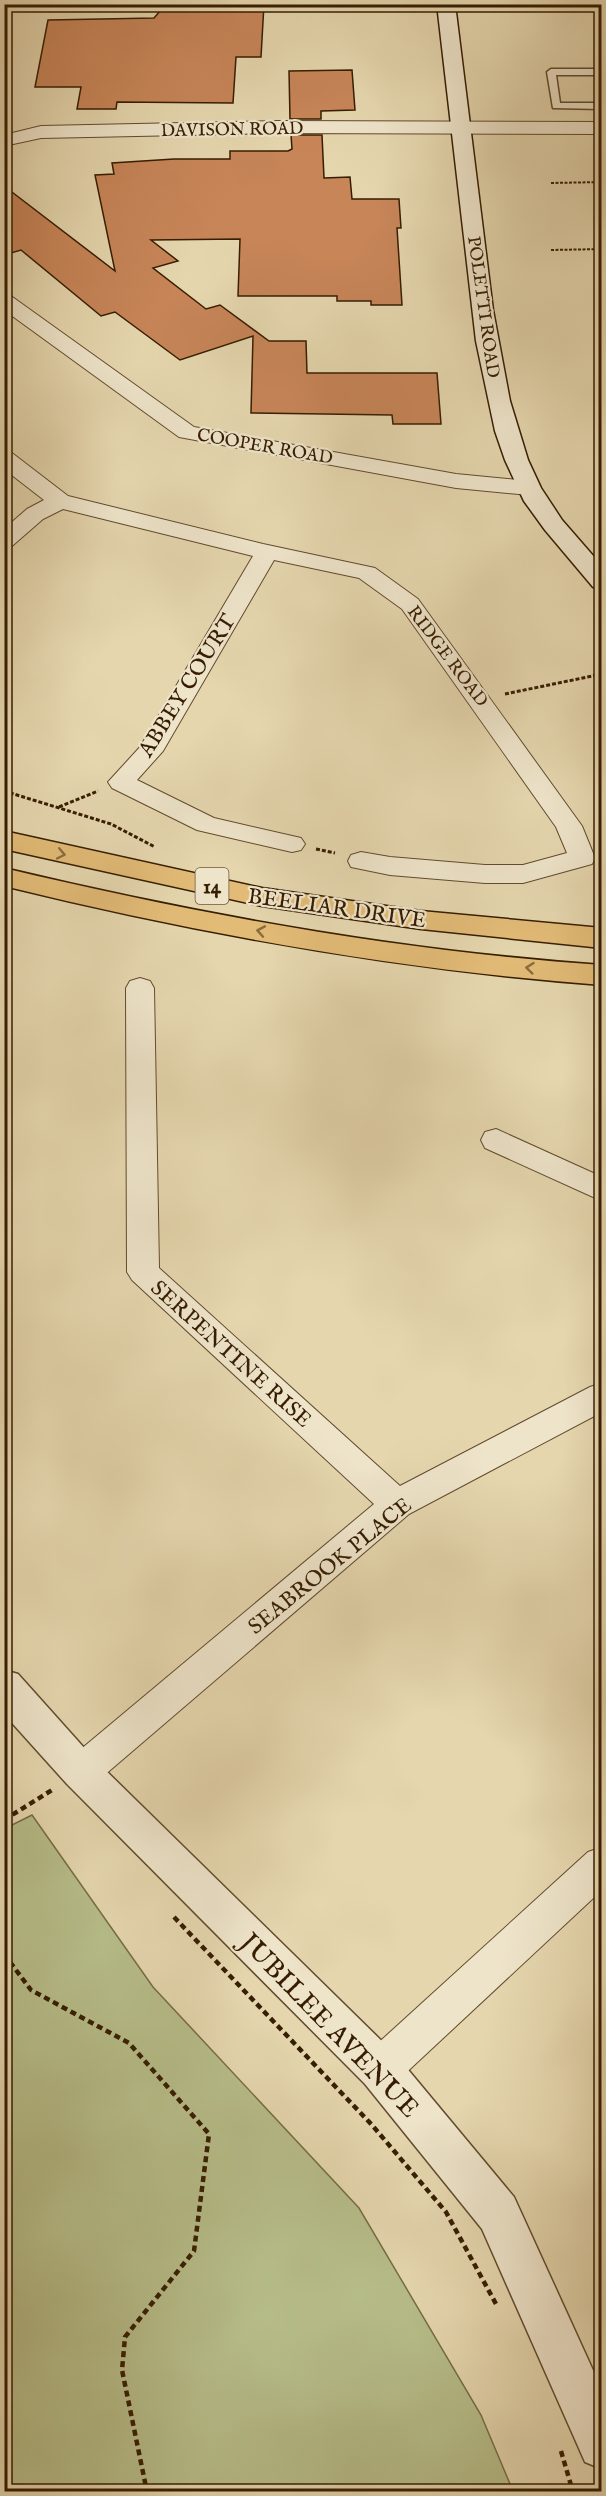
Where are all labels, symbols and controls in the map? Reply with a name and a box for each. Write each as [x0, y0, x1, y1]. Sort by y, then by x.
street label: DAVISON ROAD [160, 118, 304, 143]
street label: POLETTI ROAD [461, 235, 504, 380]
street label: COOPER ROAD [195, 424, 334, 471]
street label: RIDGE ROAD [401, 602, 492, 712]
street label: ABBEY COURT [132, 609, 243, 764]
one-way arrow [56, 847, 66, 860]
road number: 14 [196, 868, 228, 904]
street label: BEELIAR DRIVE [246, 883, 428, 935]
one-way arrow [256, 926, 266, 938]
one-way arrow [526, 962, 535, 975]
street label: SERPENTINE RISE [144, 1275, 317, 1434]
street label: SEABROOK PLACE [243, 1492, 418, 1641]
street label: JUBILEE AVENUE [229, 1925, 426, 2126]

